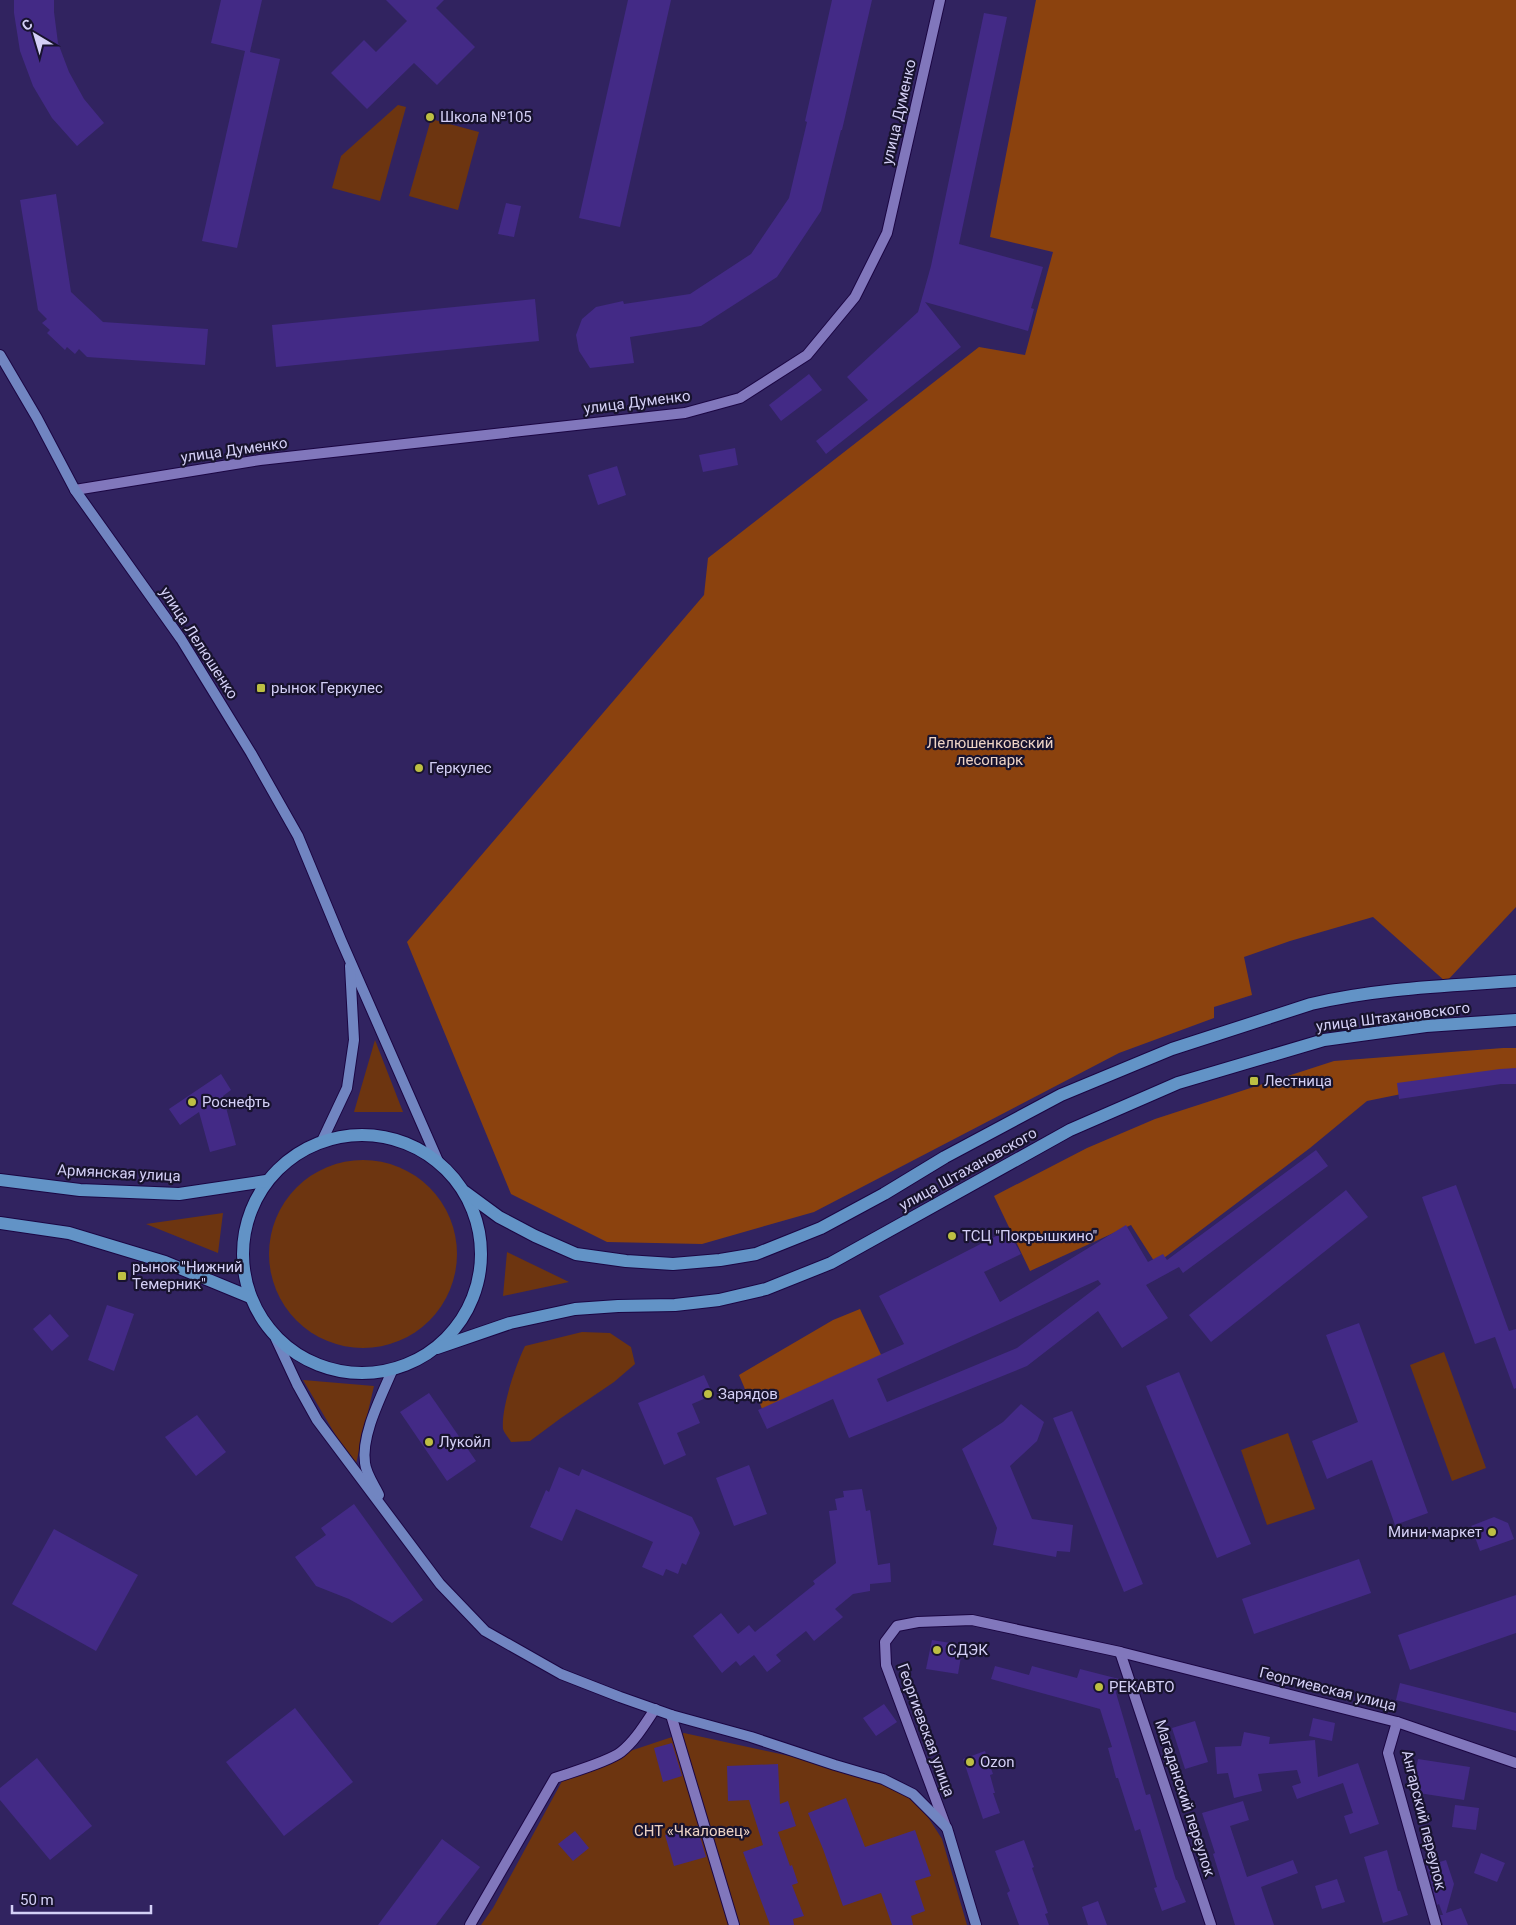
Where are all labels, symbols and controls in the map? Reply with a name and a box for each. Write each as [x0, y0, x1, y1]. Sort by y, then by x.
north arrow [10, 10, 60, 60]
text: С [18, 16, 36, 34]
street label: улица Думенко [878, 58, 920, 166]
place label: Школа №105 [440, 108, 532, 126]
marker: Школа №105 [424, 111, 436, 123]
street label: улица Думенко [583, 387, 691, 417]
street label: улица Думенко [180, 434, 288, 466]
street label: улица Лелюшенко [156, 584, 242, 702]
place label: рынок Геркулес [271, 679, 383, 697]
marker: рынок Геркулес [255, 682, 267, 694]
park label: Лелюшенковский лесопарк [927, 734, 1053, 769]
place label: Геркулес [429, 759, 492, 777]
marker: Геркулес [413, 762, 425, 774]
street label: улица Штахановского [1315, 999, 1471, 1035]
place label: Лестница [1264, 1072, 1332, 1090]
marker: Лестница [1248, 1075, 1260, 1087]
place label: Роснефть [202, 1093, 270, 1111]
marker: Роснефть [186, 1096, 198, 1108]
street label: улица Штахановского [896, 1124, 1040, 1214]
street label: Армянская улица [57, 1161, 181, 1185]
place label: ТСЦ "Покрышкино" [962, 1227, 1098, 1245]
marker: ТСЦ "Покрышкино" [946, 1230, 958, 1242]
place label: рынок "Нижний Темерник" [132, 1258, 243, 1293]
marker: рынок "Нижний Темерник" [116, 1270, 128, 1282]
place label: Зарядов [718, 1385, 778, 1403]
marker: Зарядов [702, 1388, 714, 1400]
place label: Лукойл [439, 1433, 491, 1451]
marker: Лукойл [423, 1436, 435, 1448]
place label: Мини-маркет [1388, 1523, 1482, 1541]
marker: Мини-маркет [1486, 1526, 1498, 1538]
place label: СДЭК [947, 1641, 988, 1659]
marker: СДЭК [931, 1644, 943, 1656]
street label: Георгиевская улица [893, 1661, 959, 1799]
street label: Георгиевская улица [1258, 1663, 1398, 1715]
place label: РЕКАВТО [1109, 1678, 1175, 1696]
marker: РЕКАВТО [1093, 1681, 1105, 1693]
street label: Магаданский переулок [1151, 1717, 1219, 1879]
street label: Ангарский переулок [1398, 1748, 1450, 1892]
place label: Ozon [980, 1753, 1014, 1771]
marker: Ozon [964, 1756, 976, 1768]
park label: СНТ «Чкаловец» [634, 1822, 750, 1840]
scale bar [12, 1882, 151, 1914]
text: 50 m [20, 1891, 54, 1909]

